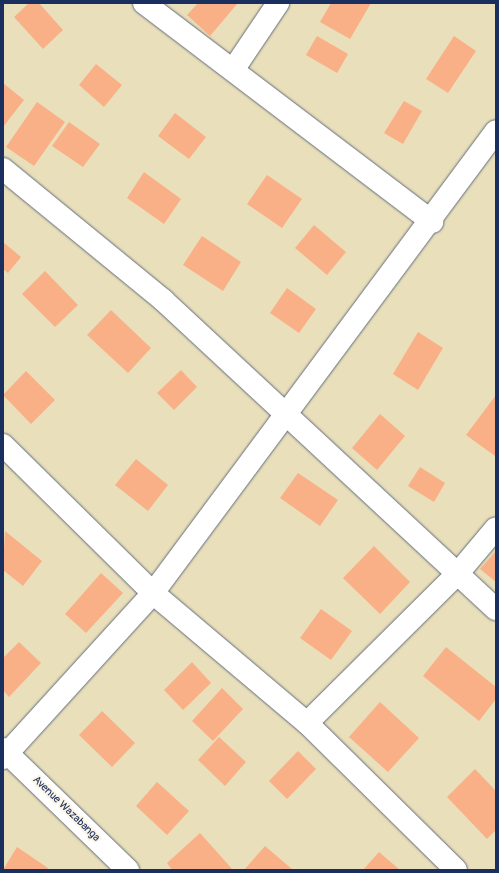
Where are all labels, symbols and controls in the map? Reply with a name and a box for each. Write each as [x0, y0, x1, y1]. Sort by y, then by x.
street label: Avenue Wazabanga [30, 773, 102, 845]

